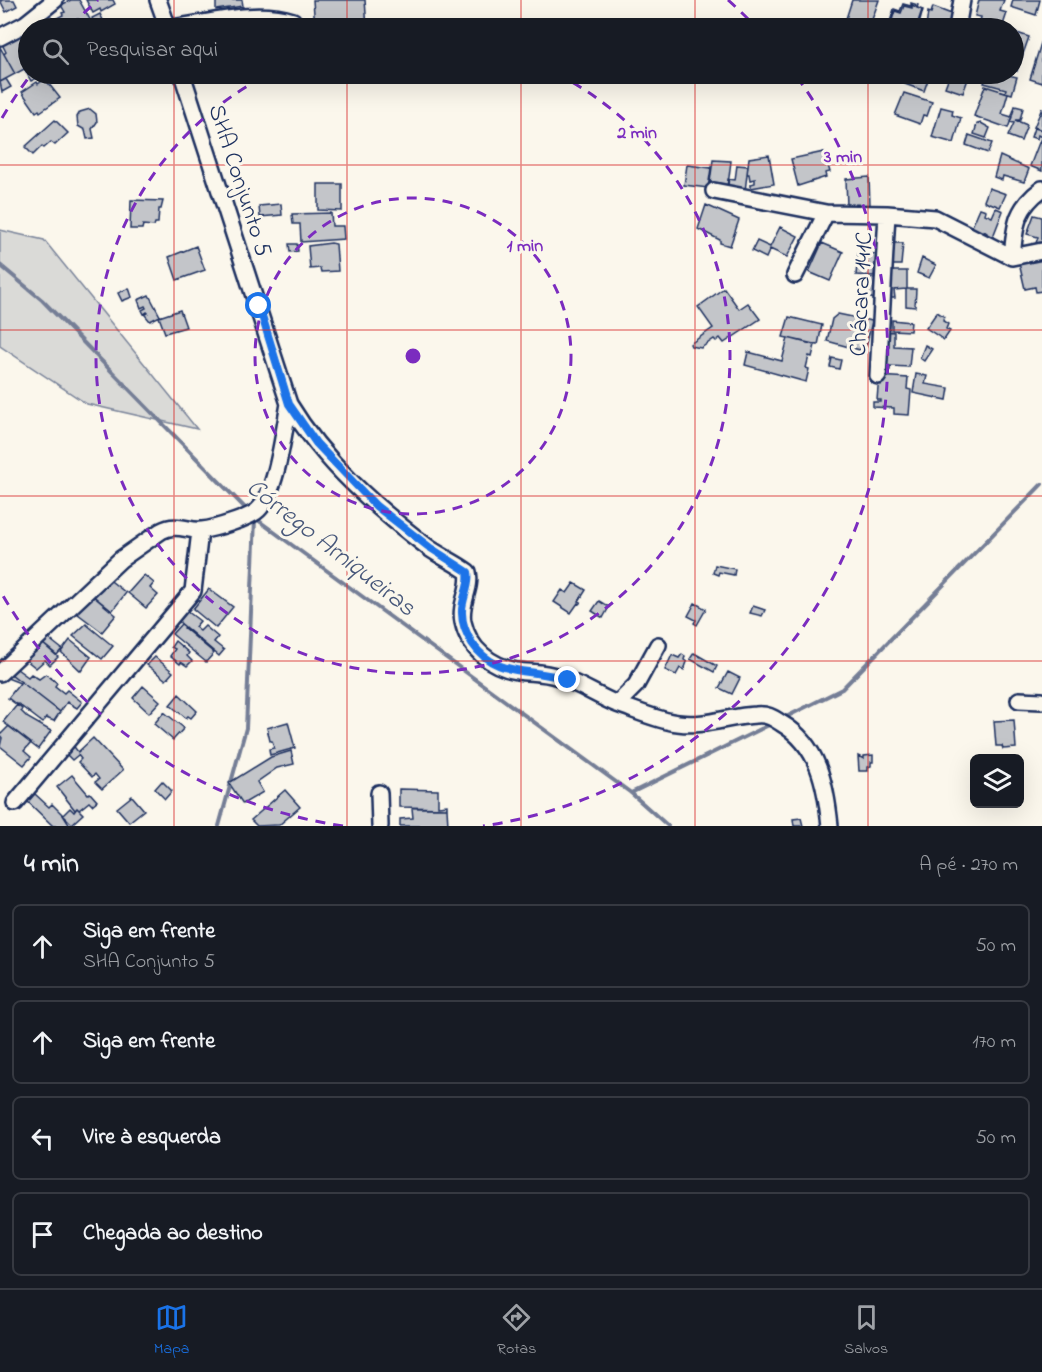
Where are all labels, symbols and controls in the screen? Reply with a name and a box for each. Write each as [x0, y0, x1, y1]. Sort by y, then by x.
search box [18, 18, 1024, 84]
icon: search [39, 35, 72, 68]
text: Pesquisar aqui [87, 35, 218, 67]
street label: SHA Conjunto 5 [198, 100, 280, 262]
text: 2 min [616, 121, 657, 147]
text: 3 min [823, 145, 862, 171]
street label: Chácara 141C [842, 231, 883, 358]
text: 1 min [507, 234, 543, 260]
route start [245, 292, 271, 318]
centre of rings [403, 346, 423, 366]
water label: Córrego Arniqueiras [237, 470, 424, 627]
route end [554, 666, 580, 692]
map controls [970, 754, 1024, 808]
button: layers [970, 754, 1024, 808]
text: 4 min [24, 846, 79, 884]
text: A pé · 270 m [919, 851, 1018, 880]
text: Siga em frente [83, 916, 215, 948]
icon: ahead [26, 930, 59, 963]
text: 50 m [975, 932, 1016, 961]
text: SHA Conjunto 5 [83, 948, 215, 977]
icon: ahead [26, 1026, 59, 1059]
text: Siga em frente [83, 1026, 215, 1058]
text: 170 m [972, 1028, 1016, 1057]
icon: left [26, 1122, 59, 1155]
text: Vire à esquerda [83, 1122, 221, 1154]
text: 50 m [975, 1124, 1016, 1153]
icon: arrive [26, 1218, 59, 1251]
text: Chegada ao destino [83, 1218, 263, 1250]
tab: Mapa [154, 1301, 189, 1361]
tab: Rotas [497, 1301, 536, 1361]
tab: Salvos [844, 1301, 888, 1361]

